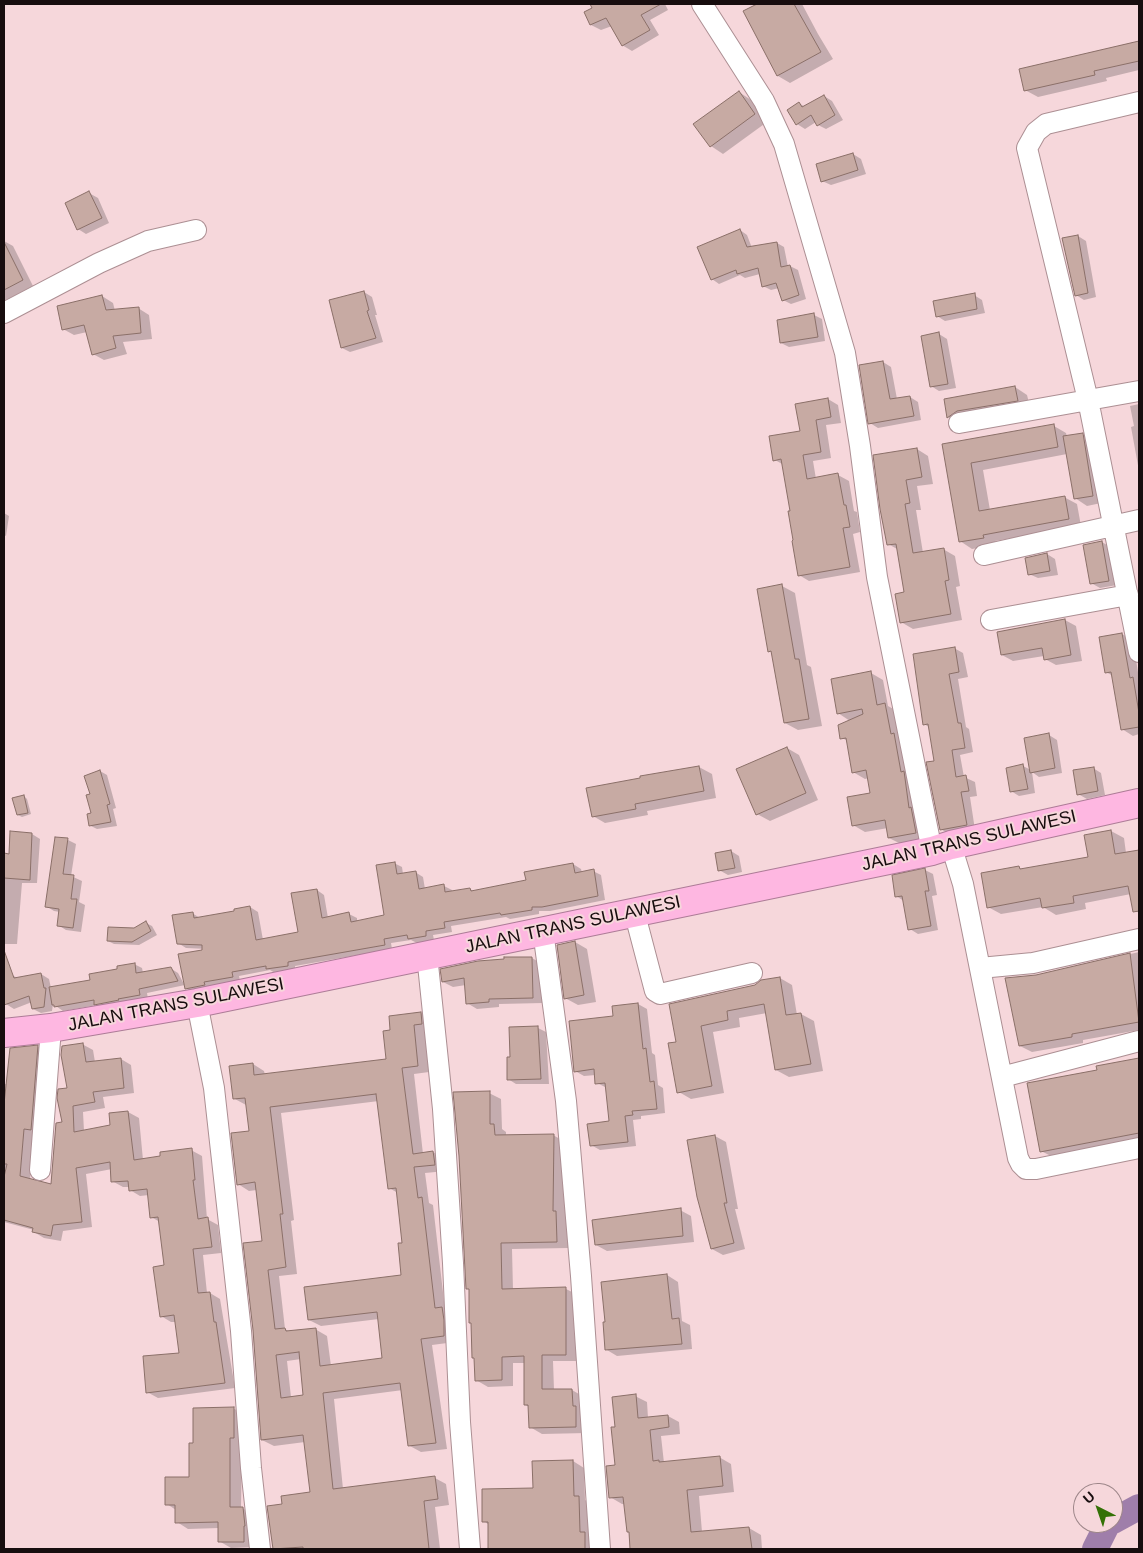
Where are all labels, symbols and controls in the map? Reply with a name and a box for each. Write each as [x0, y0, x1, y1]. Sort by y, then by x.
street label: JALAN TRANS SULAWESI [860, 806, 1078, 876]
street label: JALAN TRANS SULAWESI [463, 892, 683, 958]
street label: JALAN TRANS SULAWESI [66, 973, 286, 1037]
north arrow [1073, 1483, 1123, 1533]
text: U [1080, 1488, 1098, 1507]

